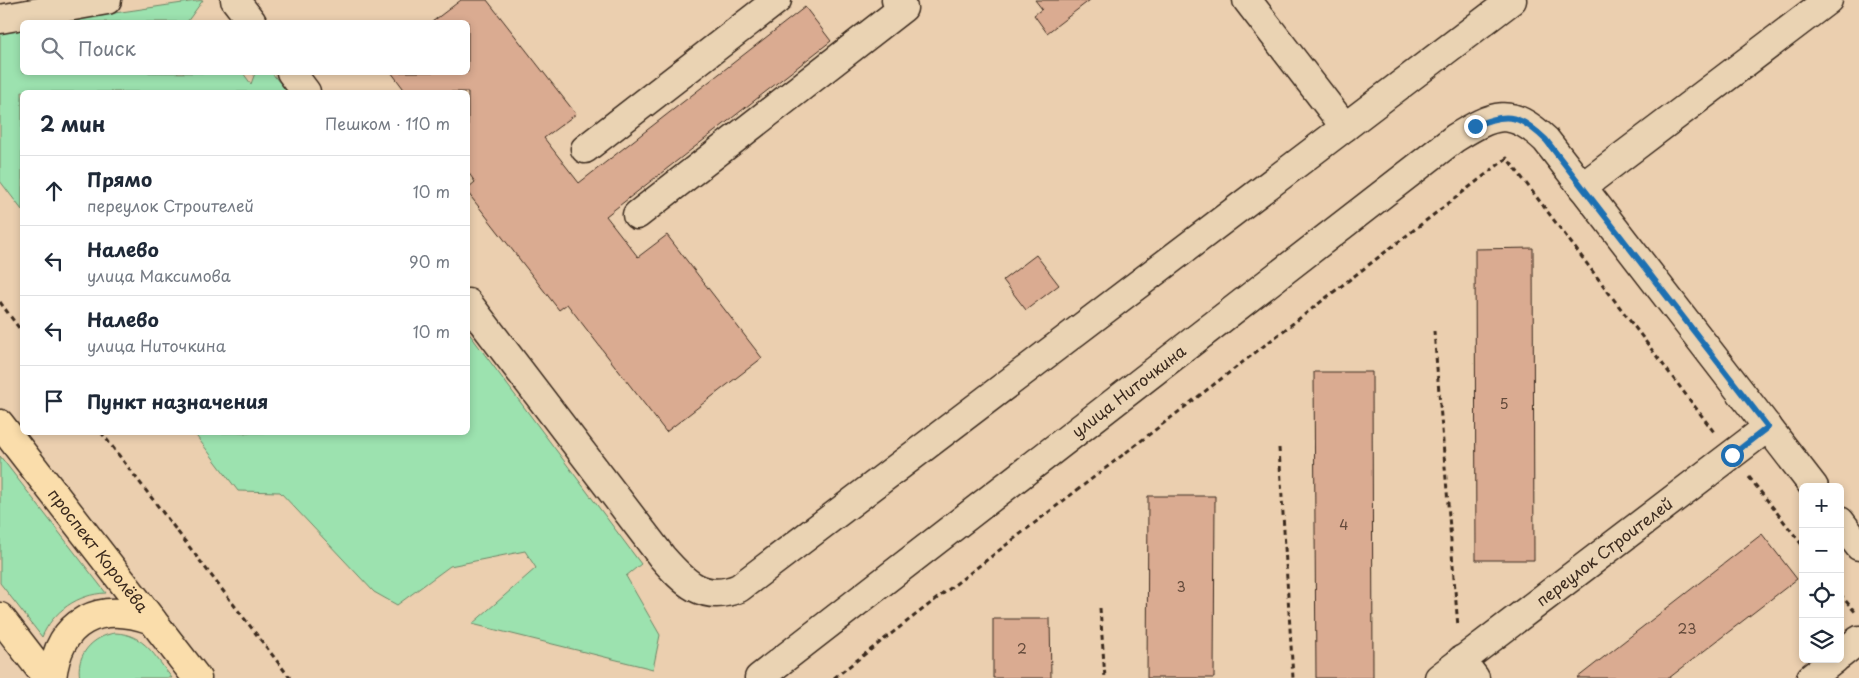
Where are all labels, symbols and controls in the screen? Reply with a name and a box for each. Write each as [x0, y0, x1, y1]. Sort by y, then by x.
search box [20, 20, 470, 75]
icon: search [38, 34, 66, 62]
text: Поиск [78, 34, 136, 62]
text: 2 мин [40, 107, 105, 139]
text: Пешком · 110 m [325, 111, 450, 135]
route end [1464, 115, 1487, 138]
text: Прямо [87, 165, 152, 193]
icon: ahead [40, 177, 68, 205]
text: 10 m [413, 179, 450, 203]
text: переулок Строителей [87, 193, 254, 217]
text: Налево [87, 235, 159, 263]
icon: left [40, 247, 68, 275]
text: 90 m [409, 249, 450, 273]
text: улица Максимова [87, 263, 231, 287]
text: Налево [87, 305, 159, 333]
icon: left [40, 317, 68, 345]
text: 10 m [413, 319, 450, 343]
text: улица Ниточкина [87, 333, 226, 357]
street label: улица Ниточкина [1066, 338, 1190, 442]
icon: arrive [40, 387, 68, 415]
text: Пункт назначения [87, 387, 268, 415]
house number: 5 [1499, 393, 1509, 414]
route start [1721, 444, 1744, 467]
street label: проспект Королёва [43, 483, 155, 617]
map controls [1799, 483, 1844, 663]
button: + [1799, 483, 1844, 528]
street label: переулок Строителей [1530, 491, 1677, 611]
house number: 4 [1339, 514, 1349, 535]
button: − [1799, 528, 1844, 573]
button: locate [1799, 573, 1844, 618]
house number: 3 [1176, 576, 1186, 597]
house number: 23 [1678, 618, 1696, 639]
button: layers [1799, 618, 1844, 663]
house number: 2 [1017, 638, 1027, 659]

